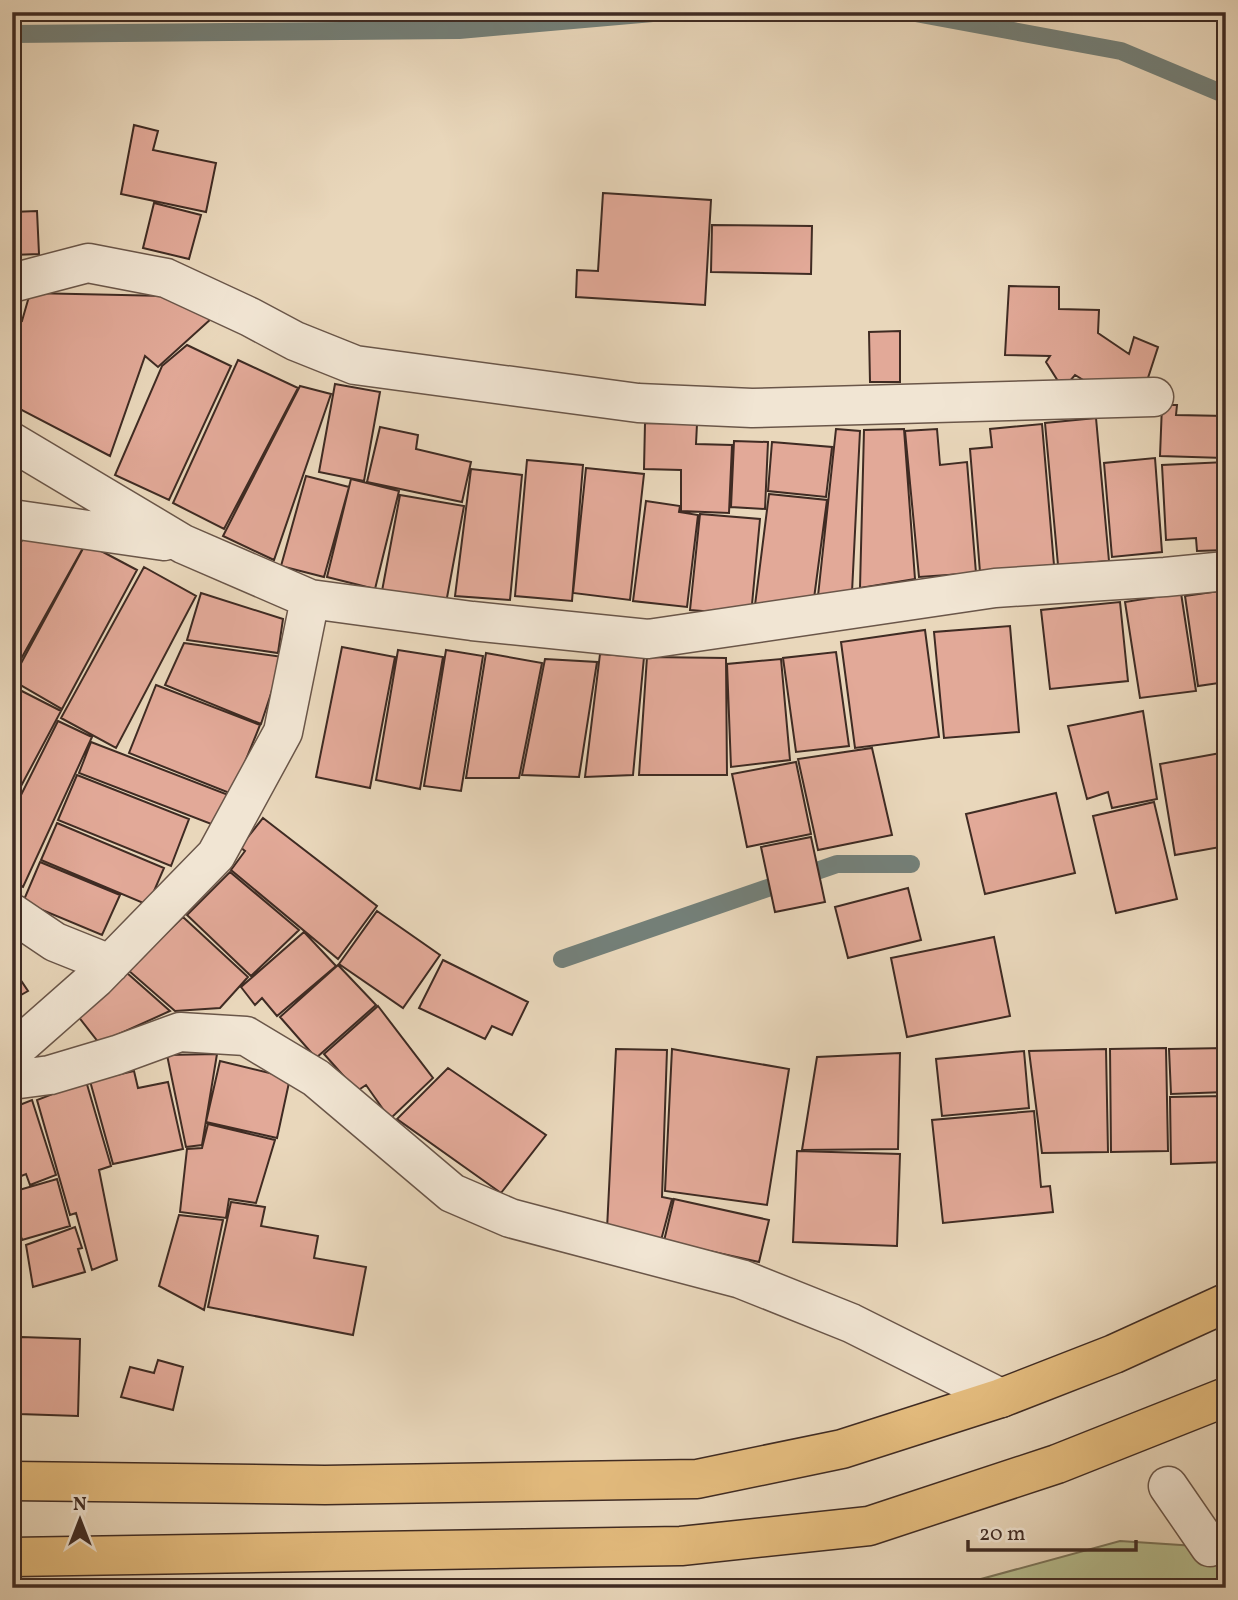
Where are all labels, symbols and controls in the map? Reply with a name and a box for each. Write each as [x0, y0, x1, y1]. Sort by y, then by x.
north arrow [46, 1484, 116, 1554]
text: N [73, 1492, 87, 1518]
scale bar [968, 1509, 1136, 1553]
text: 20 m [979, 1520, 1025, 1549]

